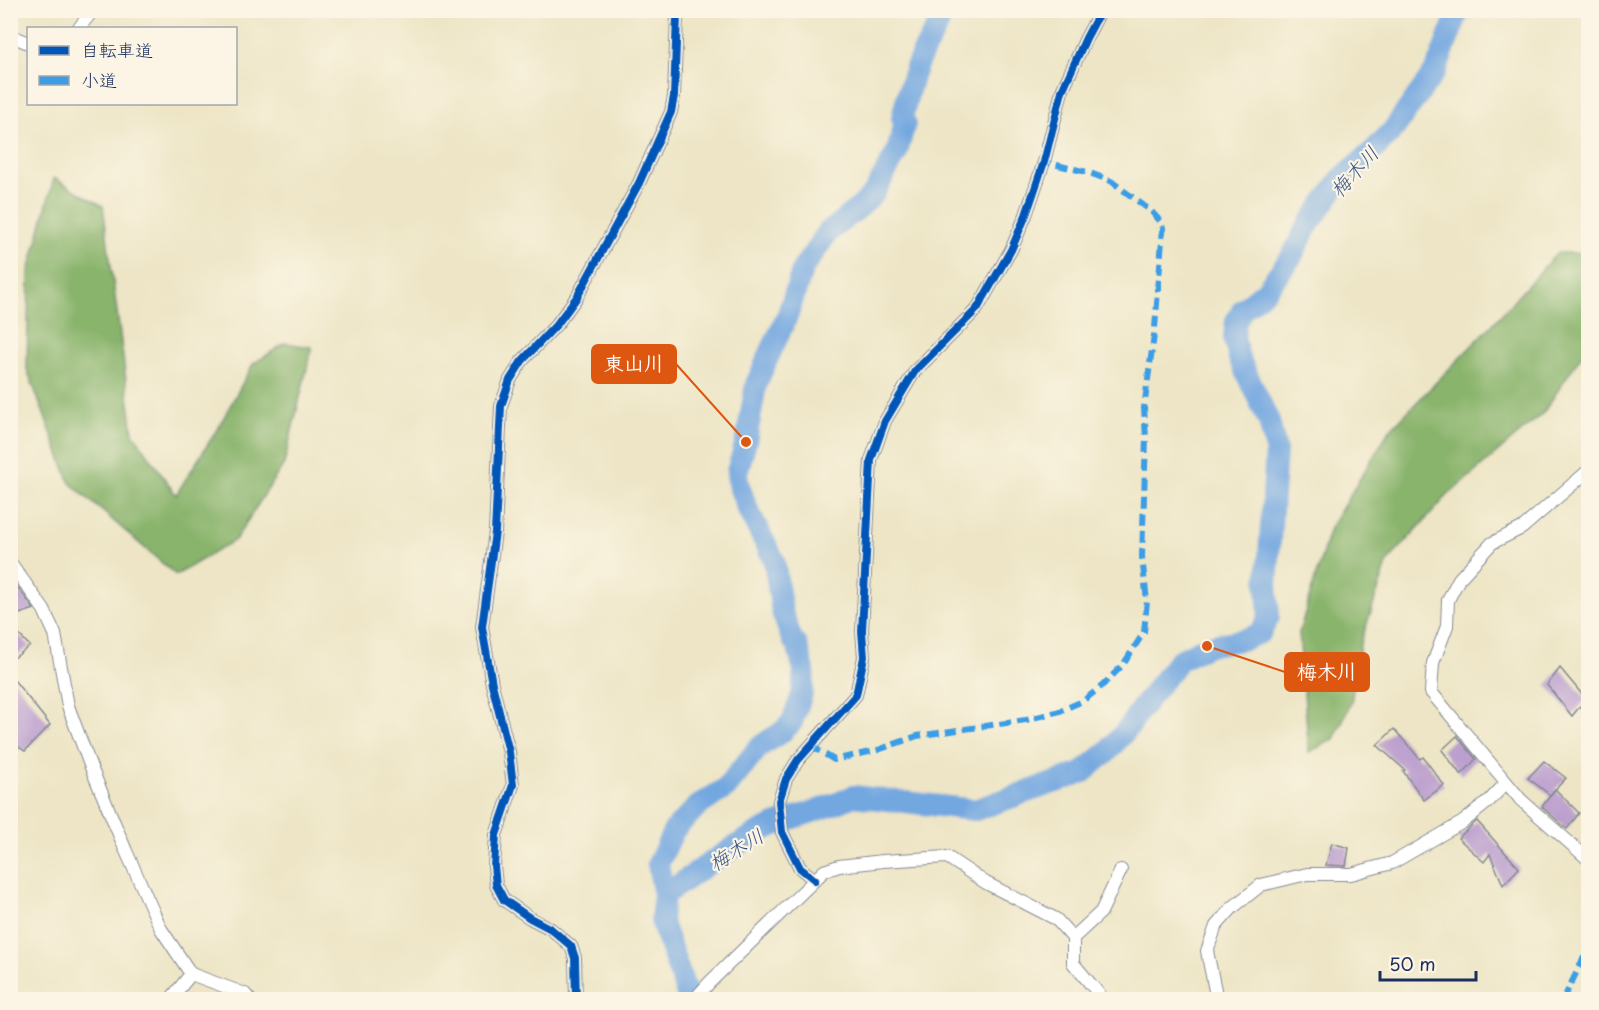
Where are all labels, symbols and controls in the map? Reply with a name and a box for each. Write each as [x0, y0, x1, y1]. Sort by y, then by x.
legend [27, 27, 237, 105]
text: 自転車道 [81, 36, 153, 63]
text: 小道 [81, 66, 117, 93]
water label: 梅木川 [1323, 139, 1385, 203]
callout: 東山川 [592, 345, 676, 383]
text: 東山川 [604, 348, 664, 378]
callout: 梅木川 [1285, 653, 1369, 691]
text: 梅木川 [1297, 656, 1357, 686]
water label: 梅木川 [703, 820, 769, 878]
scale bar [1380, 944, 1476, 982]
text: 50 m [1389, 950, 1436, 977]

